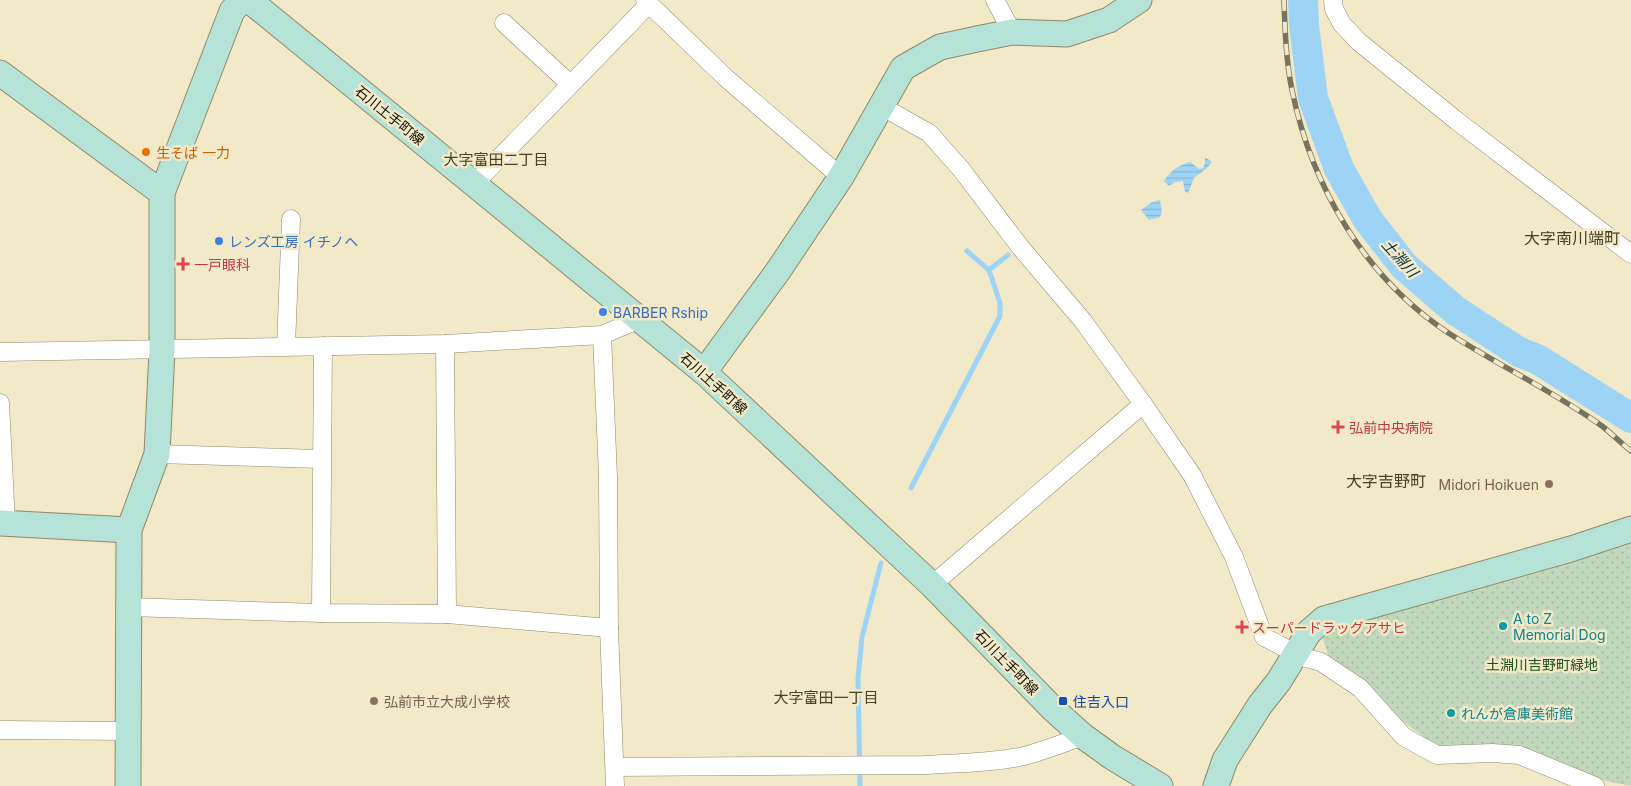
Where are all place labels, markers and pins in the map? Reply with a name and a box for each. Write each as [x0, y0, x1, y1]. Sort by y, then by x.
place label: 生そば 一力 [156, 144, 230, 161]
marker: 生そば 一力 [140, 146, 152, 158]
place label: レンズ工房 イチノヘ [229, 233, 358, 250]
marker: レンズ工房 イチノヘ [213, 235, 225, 247]
place label: 一戸眼科 [194, 256, 250, 273]
marker: 一戸眼科 [176, 257, 190, 271]
place label: BARBER Rship [613, 304, 708, 321]
marker: BARBER Rship [597, 306, 609, 318]
place label: 弘前中央病院 [1349, 419, 1433, 436]
marker: 弘前中央病院 [1331, 420, 1345, 434]
place label: Midori Hoikuen [1439, 476, 1539, 493]
marker: Midori Hoikuen [1543, 478, 1555, 490]
place label: A to Z Memorial Dog [1513, 610, 1606, 643]
place label: スーパードラッグアサヒ [1252, 619, 1406, 636]
marker: A to Z Memorial Dog [1497, 620, 1509, 632]
marker: スーパードラッグアサヒ [1236, 621, 1248, 633]
place label: 弘前市立大成小学校 [384, 693, 510, 710]
place label: 住吉入口 [1073, 693, 1129, 710]
marker: 弘前市立大成小学校 [368, 695, 380, 707]
marker: 住吉入口 [1057, 695, 1069, 707]
place label: れんが倉庫美術館 [1461, 705, 1573, 722]
marker: れんが倉庫美術館 [1445, 707, 1457, 719]

